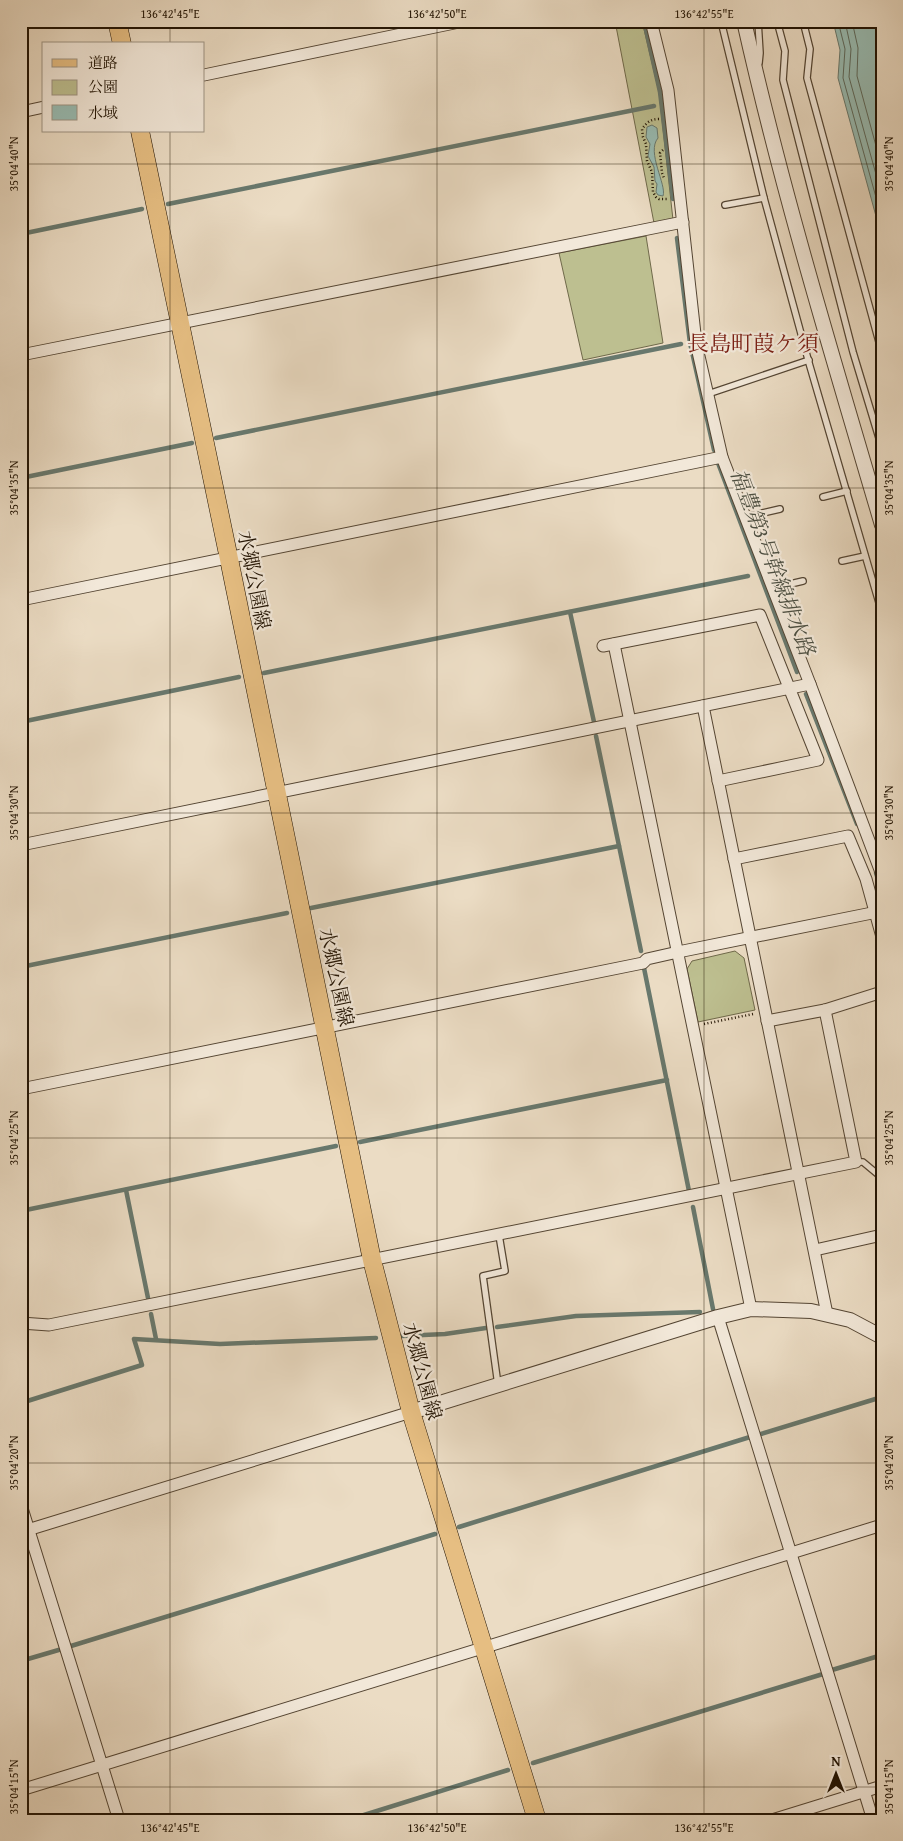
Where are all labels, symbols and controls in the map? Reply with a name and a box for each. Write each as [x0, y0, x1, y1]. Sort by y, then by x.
text: 136°42'45"E [140, 5, 200, 22]
text: 136°42'50"E [407, 5, 467, 22]
text: 136°42'55"E [674, 5, 734, 22]
legend [42, 42, 205, 132]
text: 道路 [88, 52, 118, 73]
text: 公園 [88, 76, 118, 97]
text: 水域 [88, 102, 118, 123]
text: 35°04'40"N [5, 136, 22, 192]
text: 35°04'40"N [880, 136, 897, 192]
district label: 長島町葭ケ須 [687, 327, 819, 359]
text: 35°04'35"N [5, 460, 22, 516]
text: 35°04'35"N [880, 460, 897, 516]
water label: 福豊第3号幹線排水路 [723, 464, 824, 662]
street label: 水郷公園線 [231, 528, 279, 632]
text: 35°04'30"N [5, 785, 22, 841]
text: 35°04'30"N [880, 785, 897, 841]
street label: 水郷公園線 [312, 925, 362, 1029]
text: 35°04'25"N [5, 1110, 22, 1166]
text: 35°04'25"N [880, 1110, 897, 1166]
street label: 水郷公園線 [396, 1319, 450, 1423]
text: 35°04'20"N [5, 1435, 22, 1491]
text: 35°04'20"N [880, 1435, 897, 1491]
north arrow [810, 1748, 860, 1798]
text: N [831, 1751, 841, 1771]
text: 35°04'15"N [5, 1759, 22, 1815]
text: 35°04'15"N [880, 1759, 897, 1815]
text: 136°42'45"E [140, 1819, 200, 1836]
text: 136°42'50"E [407, 1819, 467, 1836]
text: 136°42'55"E [674, 1819, 734, 1836]

